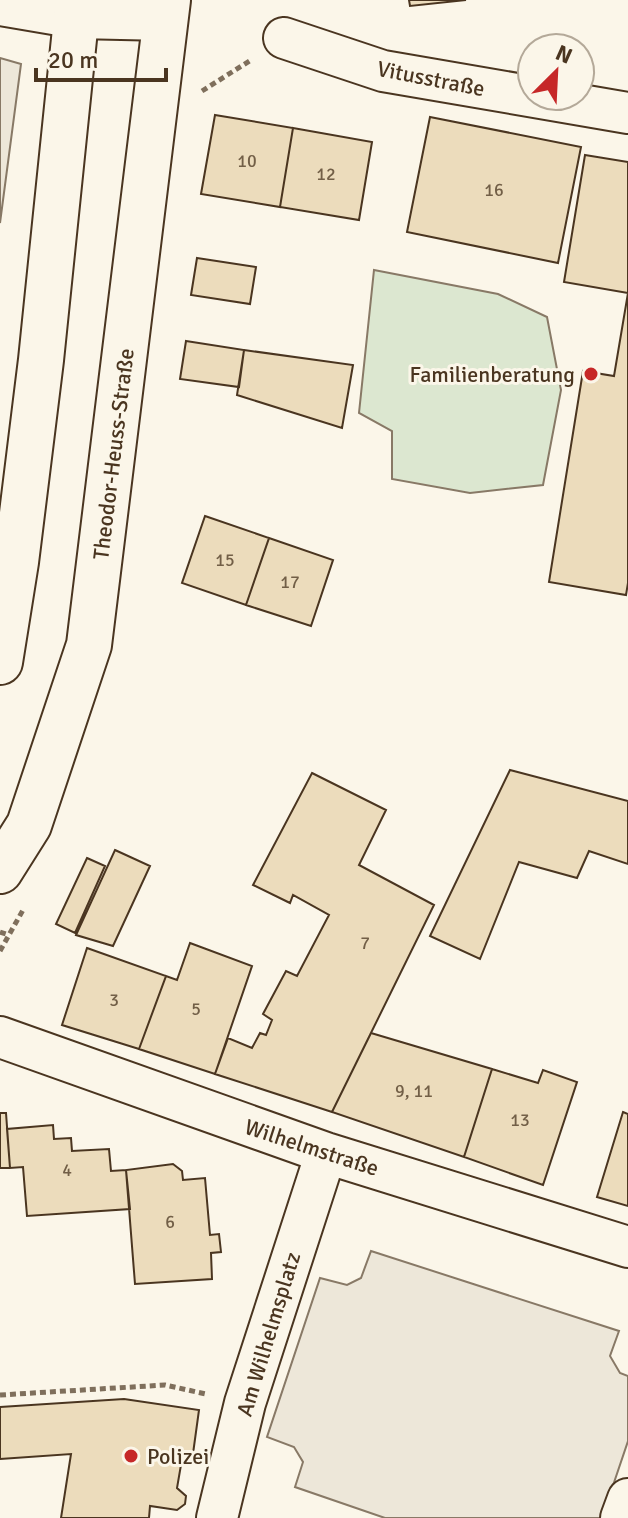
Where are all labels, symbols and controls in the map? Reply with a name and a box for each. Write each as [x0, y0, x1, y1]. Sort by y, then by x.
scale bar [36, 32, 166, 82]
north arrow [516, 32, 596, 112]
text: N [551, 39, 576, 70]
text: 20 m [48, 45, 98, 75]
street label: Vitusstraße [375, 55, 487, 102]
house number: 10 [237, 150, 257, 172]
house number: 12 [316, 163, 336, 185]
house number: 16 [484, 179, 504, 201]
street label: Theodor-Heuss-Straße [87, 347, 140, 561]
place label: Familienberatung [409, 361, 575, 388]
marker: Familienberatung [582, 365, 600, 383]
house number: 15 [215, 549, 235, 571]
house number: 17 [280, 571, 300, 593]
house number: 7 [360, 932, 370, 954]
house number: 3 [109, 989, 119, 1011]
house number: 5 [191, 998, 201, 1020]
house number: 9, 11 [395, 1080, 433, 1102]
house number: 13 [510, 1109, 530, 1131]
street label: Wilhelmstraße [241, 1113, 382, 1182]
house number: 4 [62, 1159, 72, 1181]
house number: 6 [165, 1211, 175, 1233]
street label: Am Wilhelmsplatz [231, 1249, 306, 1420]
place label: Polizei [147, 1443, 209, 1470]
marker: Polizei [122, 1447, 140, 1465]

